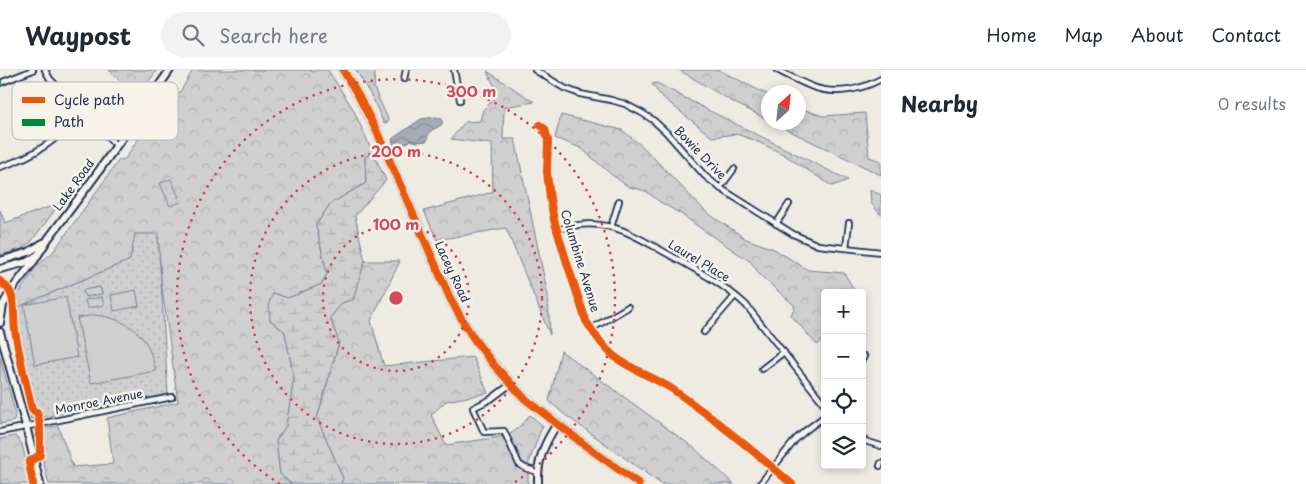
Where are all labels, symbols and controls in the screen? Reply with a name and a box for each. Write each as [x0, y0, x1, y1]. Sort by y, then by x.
search box [161, 12, 511, 57]
text: Waypost [25, 17, 131, 53]
icon: search [179, 21, 207, 49]
text: Search here [219, 21, 328, 49]
text: Home [986, 21, 1036, 48]
text: Map [1064, 21, 1103, 48]
text: About [1131, 21, 1183, 48]
text: Contact [1211, 21, 1281, 48]
text: 300 m [446, 79, 496, 102]
legend [12, 82, 178, 140]
north arrow [761, 85, 806, 130]
text: Nearby [901, 87, 978, 119]
text: Cycle path [54, 89, 125, 110]
text: 0 results [1218, 91, 1286, 115]
text: Path [54, 111, 84, 132]
street label: Bowie Drive [671, 121, 731, 183]
text: 200 m [371, 139, 421, 162]
street label: Lake Road [48, 155, 98, 214]
street label: Columbine Avenue [557, 207, 605, 315]
text: 100 m [373, 212, 419, 235]
street label: Laurel Place [665, 235, 734, 286]
street label: Lacey Road [431, 238, 475, 305]
centre of rings [387, 289, 405, 307]
map controls [821, 289, 866, 469]
button: + [821, 289, 866, 334]
button: − [821, 334, 866, 379]
button: locate [821, 379, 866, 424]
street label: Monroe Avenue [53, 384, 145, 418]
button: layers [821, 424, 866, 469]

